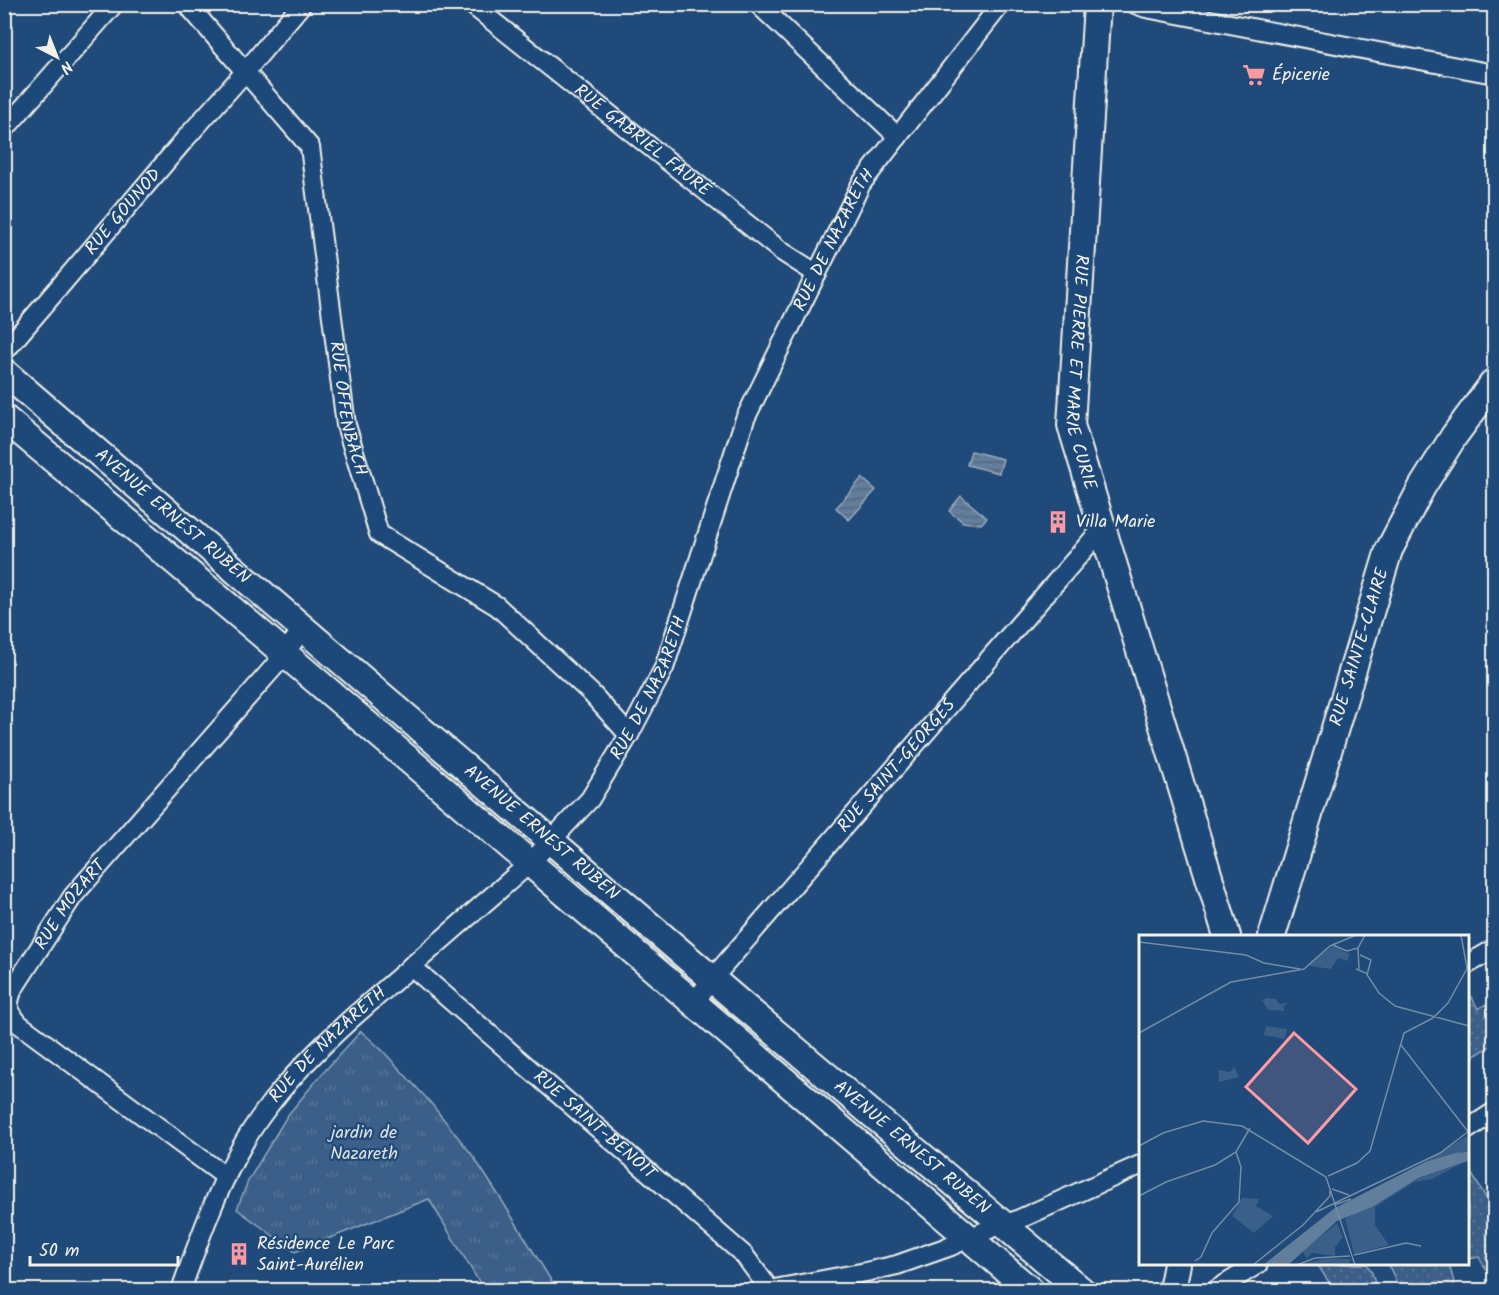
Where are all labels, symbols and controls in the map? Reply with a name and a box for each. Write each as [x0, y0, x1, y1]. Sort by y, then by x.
north arrow [27, 27, 87, 87]
text: N [54, 54, 78, 80]
place label: Épicerie [1272, 61, 1330, 90]
supermarket icon: Épicerie [1241, 62, 1267, 88]
street label: RUE GABRIEL FAURÉ [567, 77, 718, 205]
street label: RUE GOUNOD [78, 162, 169, 262]
street label: RUE DE NAZARETH [786, 163, 882, 316]
street label: RUE PIERRE ET MARIE CURIE [1056, 253, 1105, 494]
street label: RUE OFFENBACH [321, 339, 375, 479]
street label: AVENUE ERNEST RUBEN [88, 441, 257, 592]
place label: Villa Marie [1076, 508, 1155, 537]
building icon: Villa Marie [1045, 509, 1071, 535]
street label: RUE SAINTE-CLAIRE [1322, 564, 1397, 730]
street label: RUE DE NAZARETH [603, 612, 694, 766]
street label: RUE SAINT-GEORGES [830, 692, 963, 839]
street label: AVENUE ERNEST RUBEN [457, 758, 626, 908]
street label: RUE MOZART [27, 852, 114, 956]
inset map [1139, 935, 1469, 1265]
street label: RUE DE NAZARETH [262, 979, 393, 1109]
street label: RUE SAINT-BENOIT [526, 1063, 664, 1188]
street label: AVENUE ERNEST RUBEN [827, 1073, 997, 1222]
park label: jardin de Nazareth [327, 1119, 398, 1169]
scale bar [30, 1229, 178, 1267]
place label: Résidence Le Parc Saint-Aurélien [257, 1230, 395, 1280]
text: 50 m [39, 1237, 79, 1266]
building icon: Résidence Le Parc Saint-Aurélien [226, 1241, 252, 1267]

